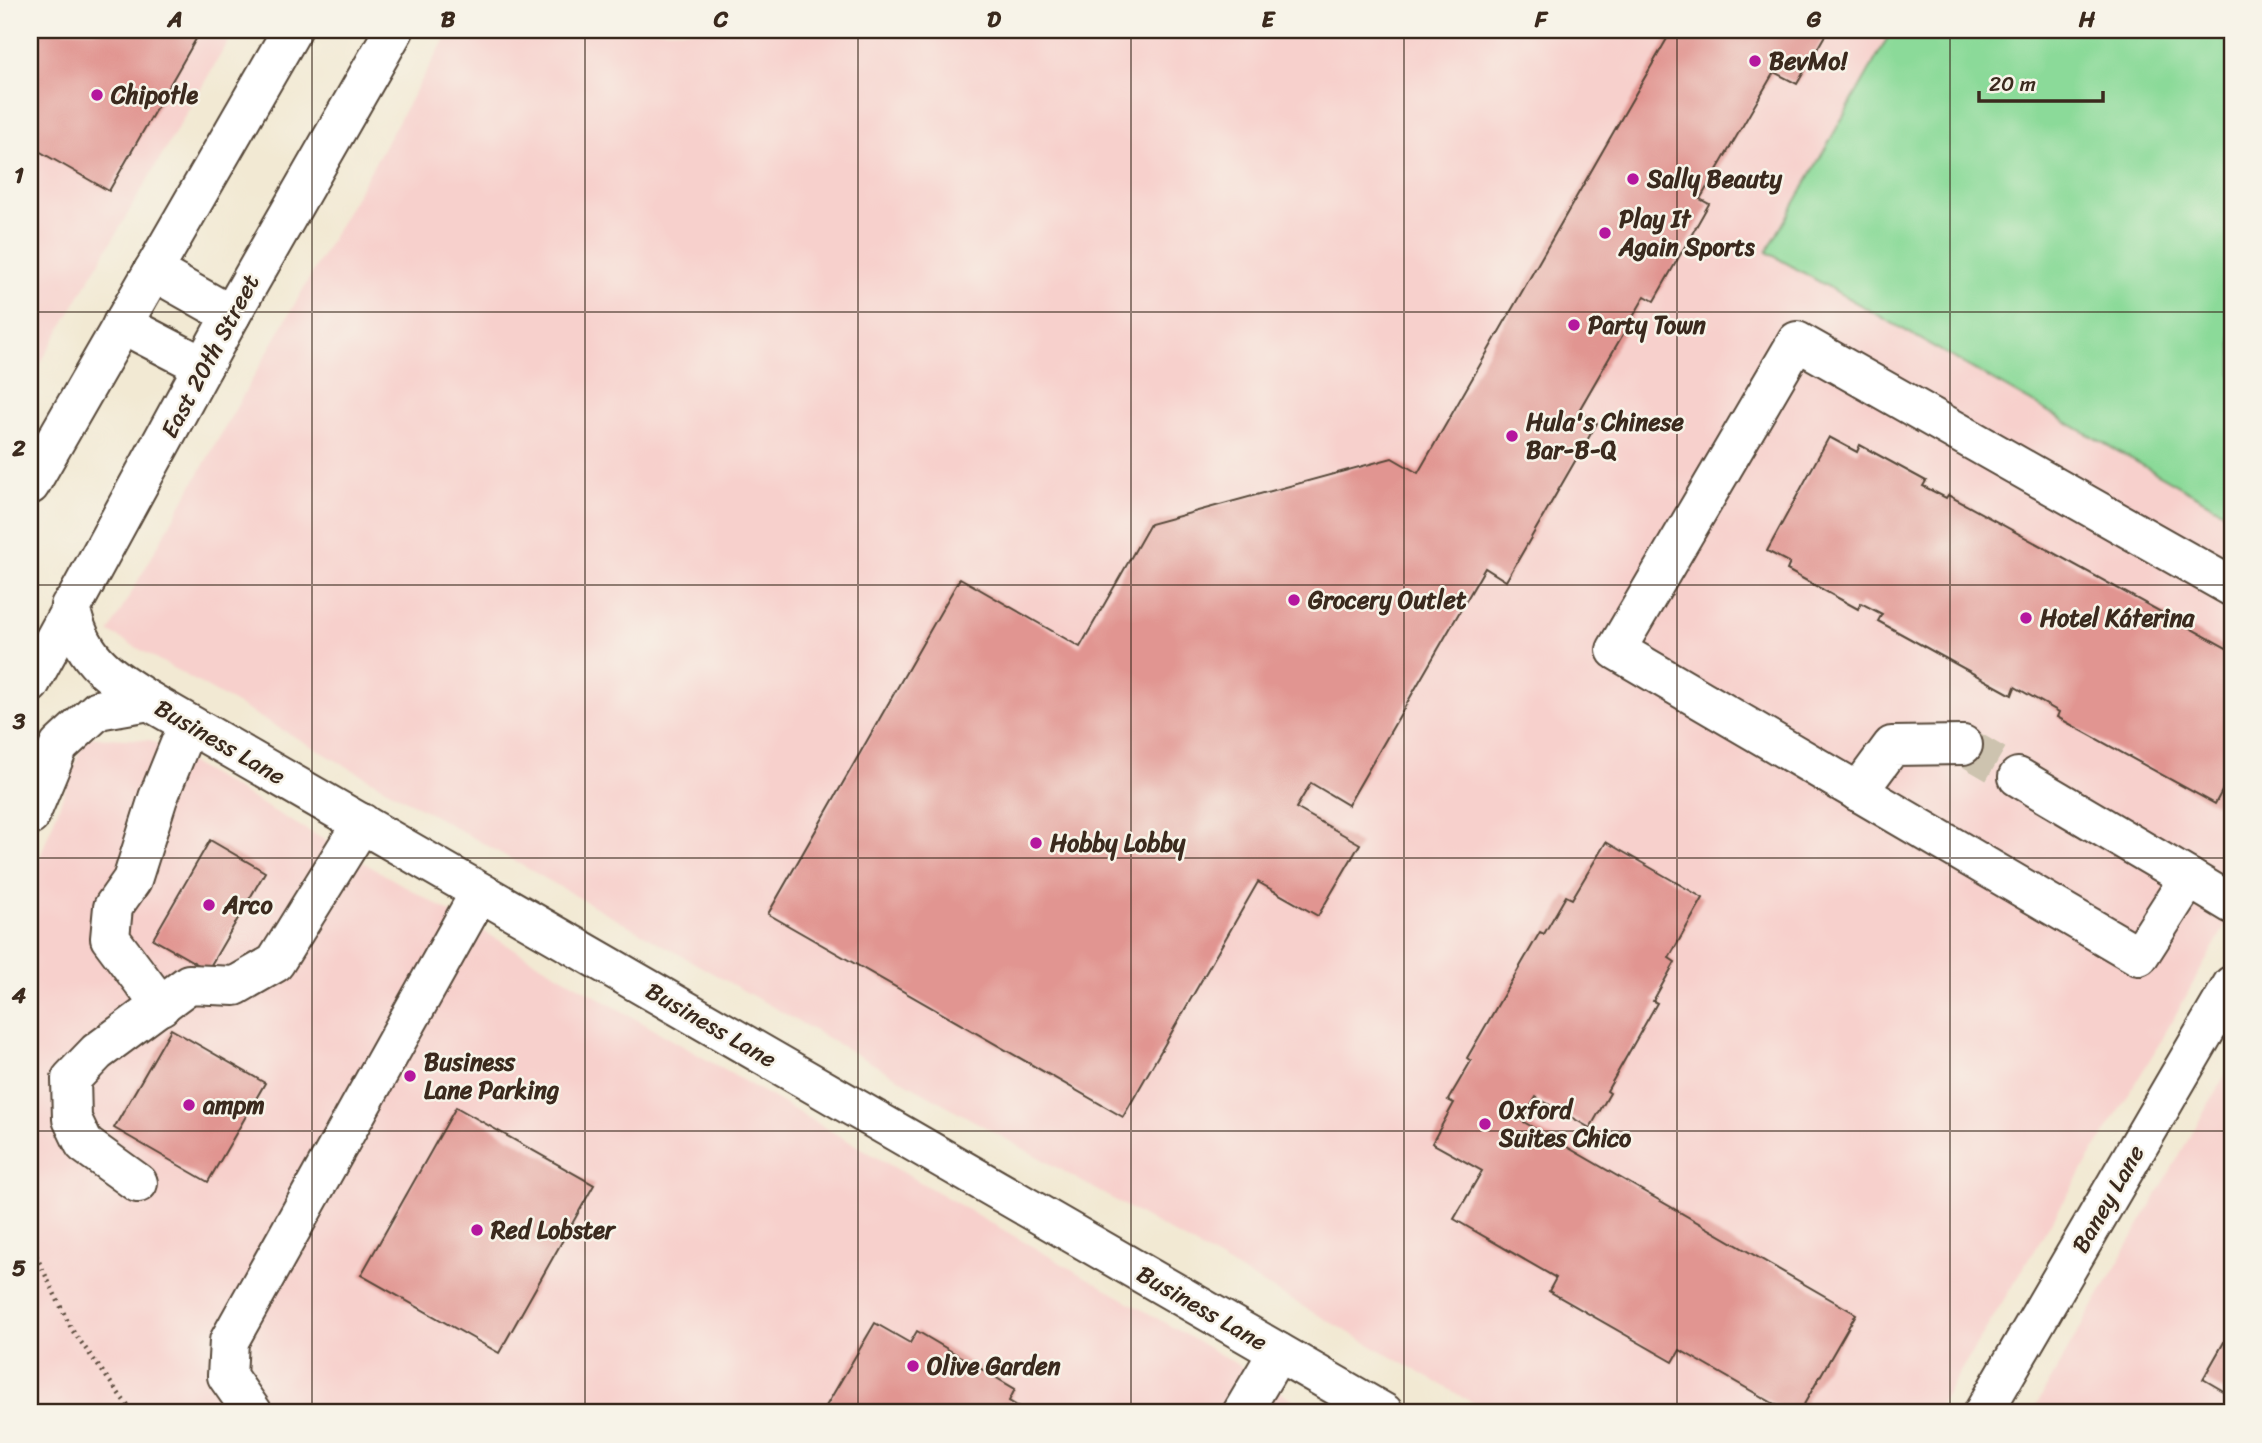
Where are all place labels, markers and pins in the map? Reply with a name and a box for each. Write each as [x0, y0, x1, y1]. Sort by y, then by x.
place label: BevMo! [1769, 40, 1848, 82]
marker: BevMo! [1747, 53, 1763, 69]
place label: Chipotle [110, 74, 199, 116]
marker: Chipotle [89, 87, 105, 103]
place label: Sally Beauty [1646, 158, 1782, 200]
marker: Sally Beauty [1625, 171, 1641, 187]
place label: Play It Again Sports [1618, 198, 1756, 268]
marker: Play It Again Sports [1597, 225, 1613, 241]
place label: Party Town [1588, 304, 1706, 346]
marker: Party Town [1566, 317, 1582, 333]
place label: Hula's Chinese Bar-B-Q [1526, 401, 1685, 471]
marker: Hula's Chinese Bar-B-Q [1504, 428, 1520, 444]
place label: Grocery Outlet [1308, 579, 1467, 621]
marker: Grocery Outlet [1286, 592, 1302, 608]
place label: Hotel Káterina [2040, 597, 2195, 639]
marker: Hotel Káterina [2018, 610, 2034, 626]
place label: Hobby Lobby [1050, 822, 1186, 864]
marker: Hobby Lobby [1028, 835, 1044, 851]
place label: Arco [222, 884, 274, 926]
marker: Arco [201, 897, 217, 913]
place label: Business Lane Parking [424, 1041, 559, 1111]
marker: Business Lane Parking [402, 1068, 418, 1084]
place label: ampm [202, 1084, 265, 1126]
place label: Oxford Suites Chico [1498, 1089, 1632, 1159]
marker: ampm [181, 1097, 197, 1113]
marker: Oxford Suites Chico [1477, 1116, 1493, 1132]
place label: Red Lobster [490, 1209, 617, 1251]
marker: Red Lobster [469, 1222, 485, 1238]
place label: Olive Garden [927, 1345, 1061, 1387]
marker: Olive Garden [905, 1358, 921, 1374]

